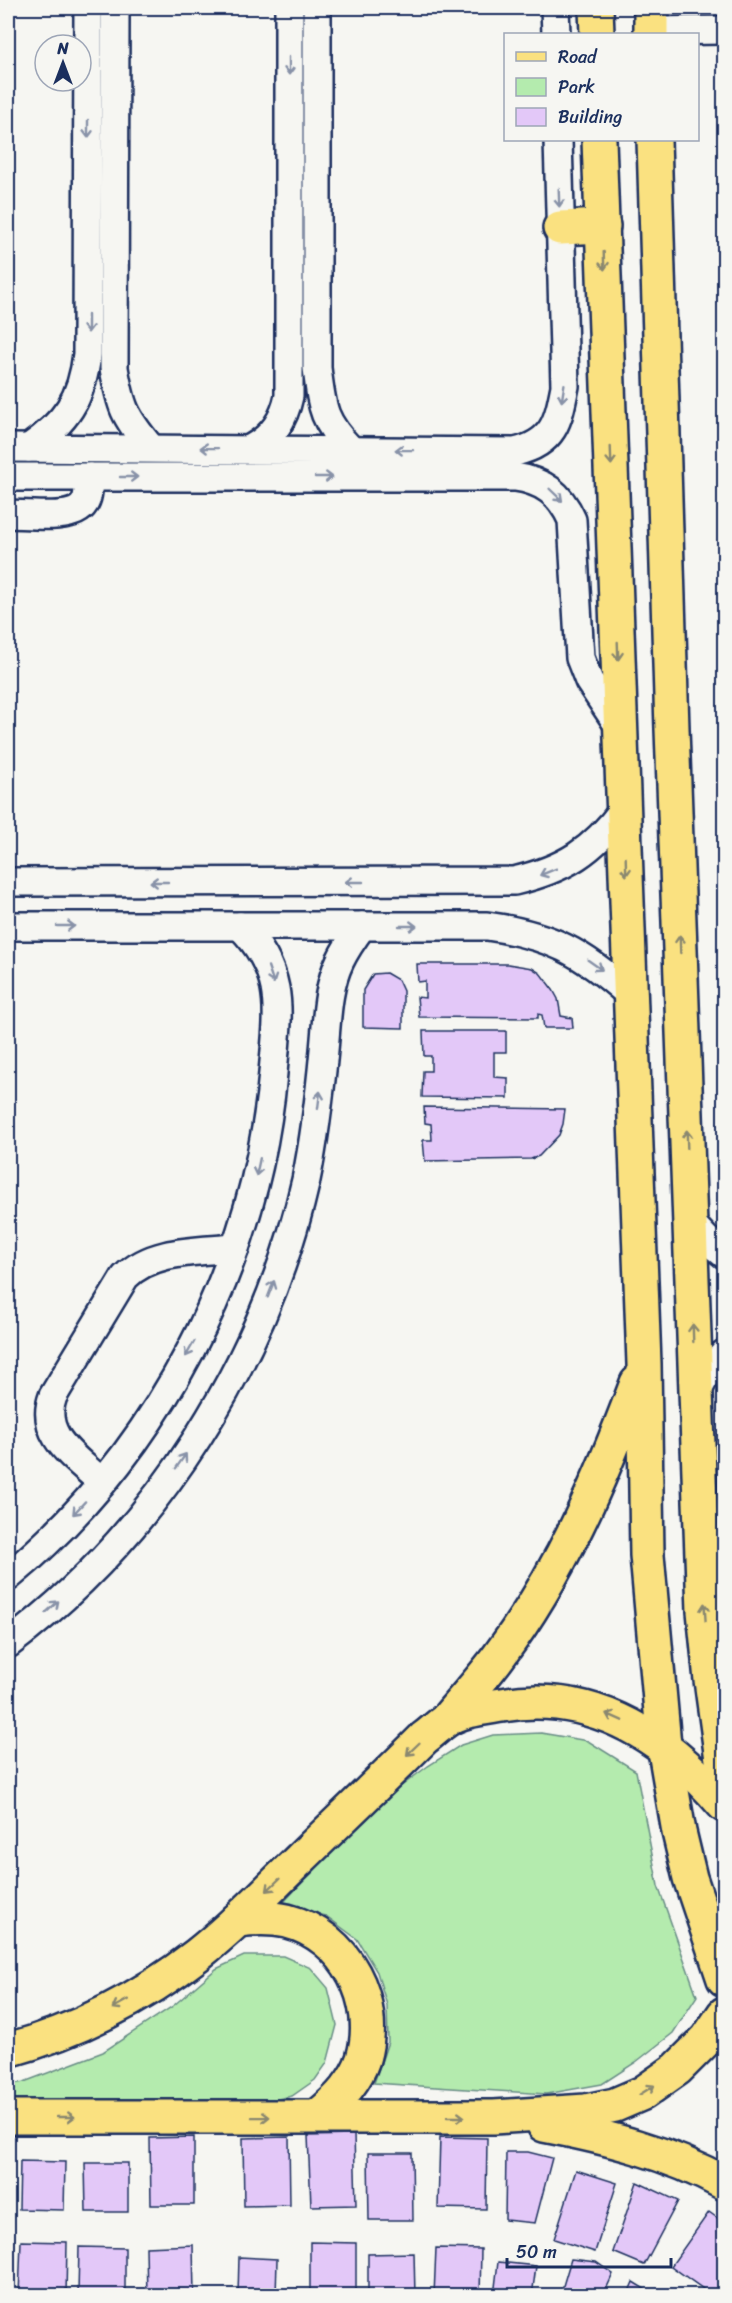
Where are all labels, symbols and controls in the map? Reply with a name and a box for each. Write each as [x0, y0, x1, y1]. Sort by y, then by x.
north arrow [33, 33, 93, 93]
legend [504, 33, 699, 141]
text: N [56, 34, 69, 63]
text: Road [558, 41, 598, 73]
one-way arrow [283, 55, 295, 75]
text: Park [558, 71, 595, 103]
text: Building [558, 101, 622, 133]
one-way arrow [82, 118, 94, 138]
one-way arrow [554, 187, 565, 207]
one-way arrow [598, 250, 609, 270]
one-way arrow [82, 313, 94, 333]
one-way arrow [558, 382, 569, 402]
one-way arrow [199, 442, 219, 454]
one-way arrow [394, 444, 414, 456]
one-way arrow [605, 445, 617, 465]
one-way arrow [118, 471, 138, 483]
one-way arrow [313, 471, 333, 483]
one-way arrow [548, 488, 563, 502]
one-way arrow [612, 640, 624, 660]
one-way arrow [620, 856, 631, 876]
one-way arrow [539, 867, 558, 878]
one-way arrow [150, 876, 170, 888]
one-way arrow [345, 876, 365, 888]
one-way arrow [55, 920, 75, 932]
one-way arrow [397, 920, 417, 932]
one-way arrow [674, 934, 686, 954]
one-way arrow [586, 959, 602, 971]
one-way arrow [267, 965, 278, 983]
one-way arrow [313, 1091, 324, 1111]
one-way arrow [682, 1129, 693, 1149]
one-way arrow [252, 1157, 264, 1176]
one-way arrow [266, 1280, 277, 1299]
one-way arrow [688, 1324, 699, 1344]
one-way arrow [184, 1340, 196, 1357]
one-way arrow [175, 1454, 187, 1470]
one-way arrow [72, 1500, 86, 1515]
one-way arrow [45, 1600, 60, 1614]
one-way arrow [699, 1603, 710, 1623]
one-way arrow [605, 1711, 623, 1723]
one-way arrow [406, 1741, 421, 1756]
one-way arrow [266, 1877, 281, 1892]
one-way arrow [112, 1999, 130, 2010]
one-way arrow [638, 2083, 655, 2096]
one-way arrow [55, 2111, 75, 2123]
one-way arrow [250, 2111, 270, 2123]
one-way arrow [445, 2111, 465, 2123]
scale bar [507, 2231, 670, 2269]
text: 50 m [516, 2236, 557, 2268]

